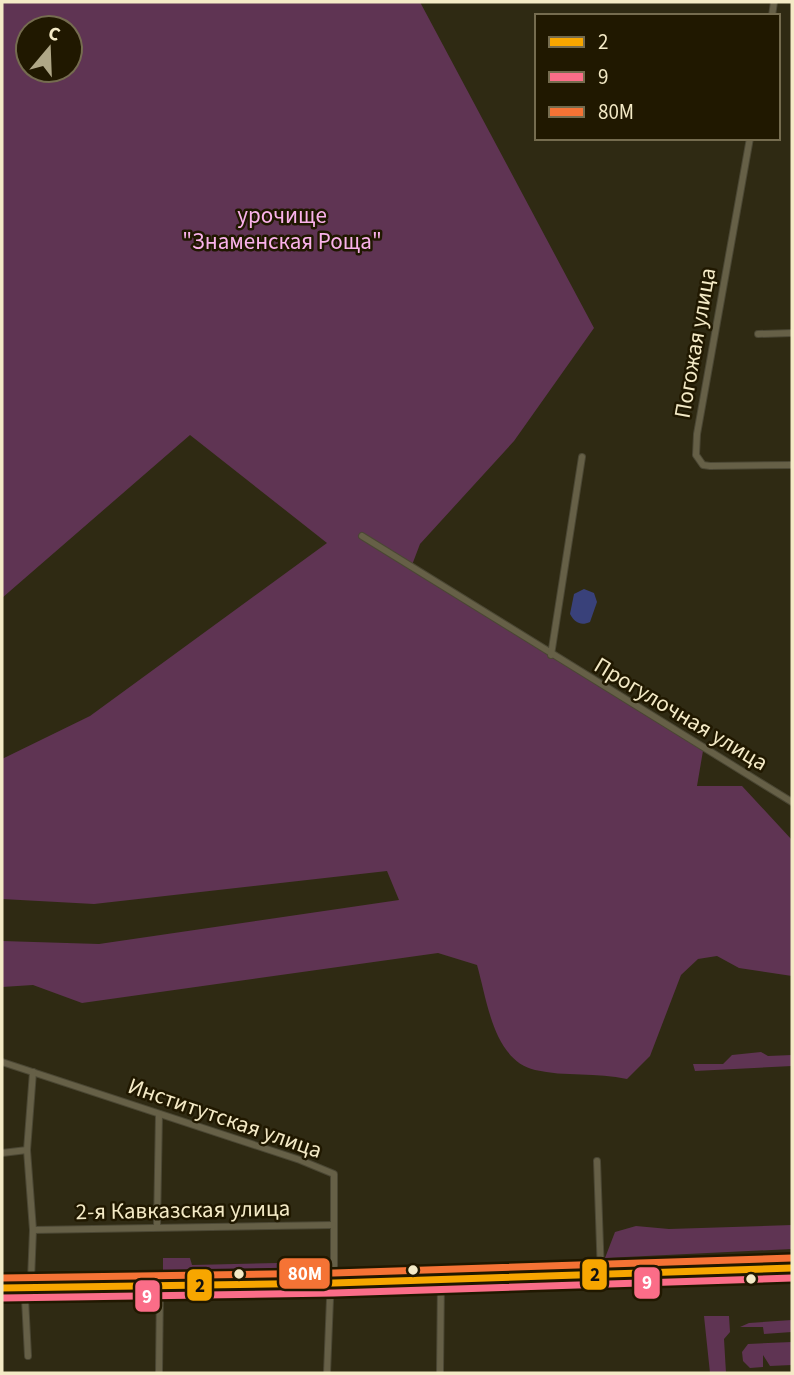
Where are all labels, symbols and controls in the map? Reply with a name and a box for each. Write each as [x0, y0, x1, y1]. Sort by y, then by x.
north arrow [14, 14, 84, 84]
legend [535, 14, 780, 140]
text: С [44, 20, 64, 49]
text: 2 [598, 27, 608, 57]
text: 9 [598, 62, 608, 92]
text: 80М [598, 97, 634, 127]
park label: урочище "Знаменская Роща" [182, 199, 382, 258]
street label: Погожая улица [666, 265, 724, 421]
street label: Прогулочная улица [588, 649, 774, 779]
street label: Институтская улица [123, 1069, 327, 1167]
street label: 2-я Кавказская улица [75, 1192, 291, 1228]
line badge: 80М [278, 1257, 331, 1290]
line badge: 2 [581, 1258, 608, 1291]
text: 80М [288, 1261, 322, 1288]
text: 2 [590, 1262, 600, 1289]
unlabelled marker [406, 1263, 420, 1277]
line badge: 9 [633, 1266, 661, 1300]
unlabelled marker [232, 1267, 246, 1281]
line badge: 2 [186, 1268, 213, 1302]
text: 9 [642, 1270, 652, 1297]
unlabelled marker [744, 1272, 758, 1286]
text: 2 [195, 1273, 205, 1300]
line badge: 9 [134, 1279, 161, 1313]
text: 9 [142, 1284, 152, 1311]

